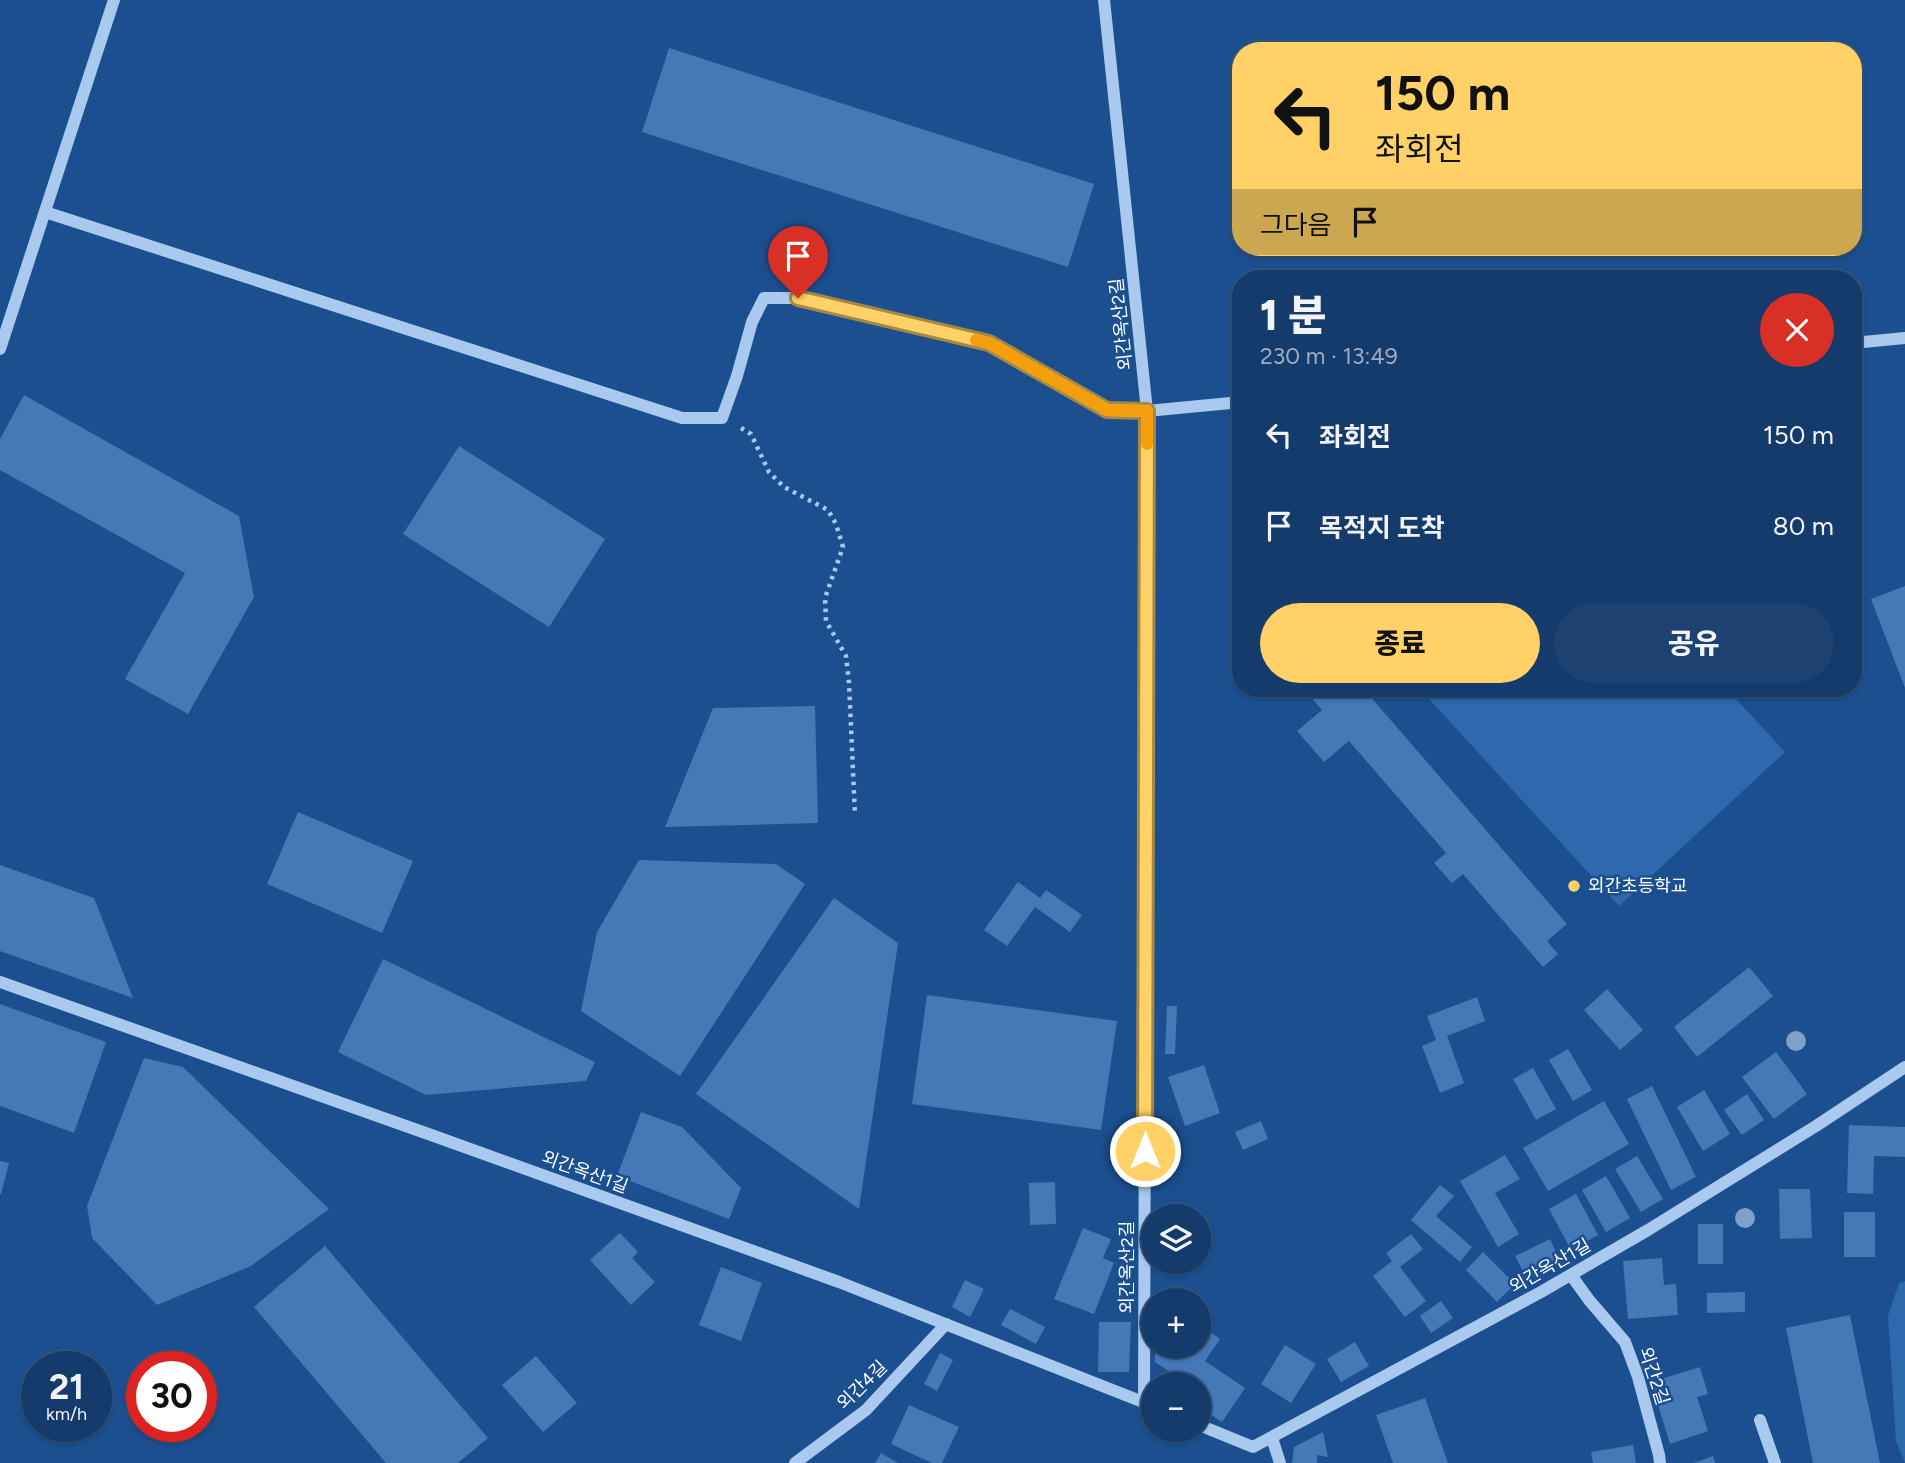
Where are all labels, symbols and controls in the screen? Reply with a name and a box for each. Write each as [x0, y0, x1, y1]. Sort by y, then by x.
text: 150 m [1375, 63, 1510, 122]
icon: left [1260, 70, 1351, 161]
text: 좌회전 [1375, 130, 1463, 168]
icon: arrive [1346, 203, 1384, 241]
text: 그다음 [1260, 209, 1332, 241]
pin [768, 226, 828, 298]
icon: arrive [779, 237, 817, 275]
street label: 외간옥산2길 [1105, 277, 1137, 371]
text: 1 분 [1260, 290, 1326, 341]
button: close [1760, 293, 1834, 367]
text: 230 m · 13:49 [1260, 342, 1398, 370]
icon: left [1260, 416, 1298, 454]
text: 150 m [1763, 419, 1834, 451]
text: 좌회전 [1319, 421, 1391, 453]
icon: arrive [1260, 507, 1298, 545]
text: 80 m [1773, 510, 1834, 542]
text: 목적지 도착 [1319, 512, 1445, 544]
button: 종료 [1260, 603, 1540, 683]
button: 공유 [1554, 603, 1834, 683]
place label: 외간초등학교 [1588, 875, 1687, 897]
marker: 외간초등학교 [1566, 878, 1582, 894]
position arrow [1108, 1114, 1182, 1188]
street label: 외간옥산1길 [539, 1146, 631, 1198]
map controls [1141, 1204, 1211, 1442]
button: layers [1141, 1204, 1211, 1274]
street label: 외간옥산2길 [1116, 1221, 1138, 1313]
street label: 외간옥산1길 [1505, 1234, 1595, 1298]
button: + [1141, 1288, 1211, 1358]
street label: 외간2길 [1634, 1344, 1674, 1408]
speed limit sign: 30 [126, 1351, 217, 1442]
street label: 외간4길 [832, 1356, 892, 1414]
text: 21 [49, 1366, 84, 1408]
button: − [1141, 1372, 1211, 1442]
text: km/h [46, 1403, 87, 1425]

